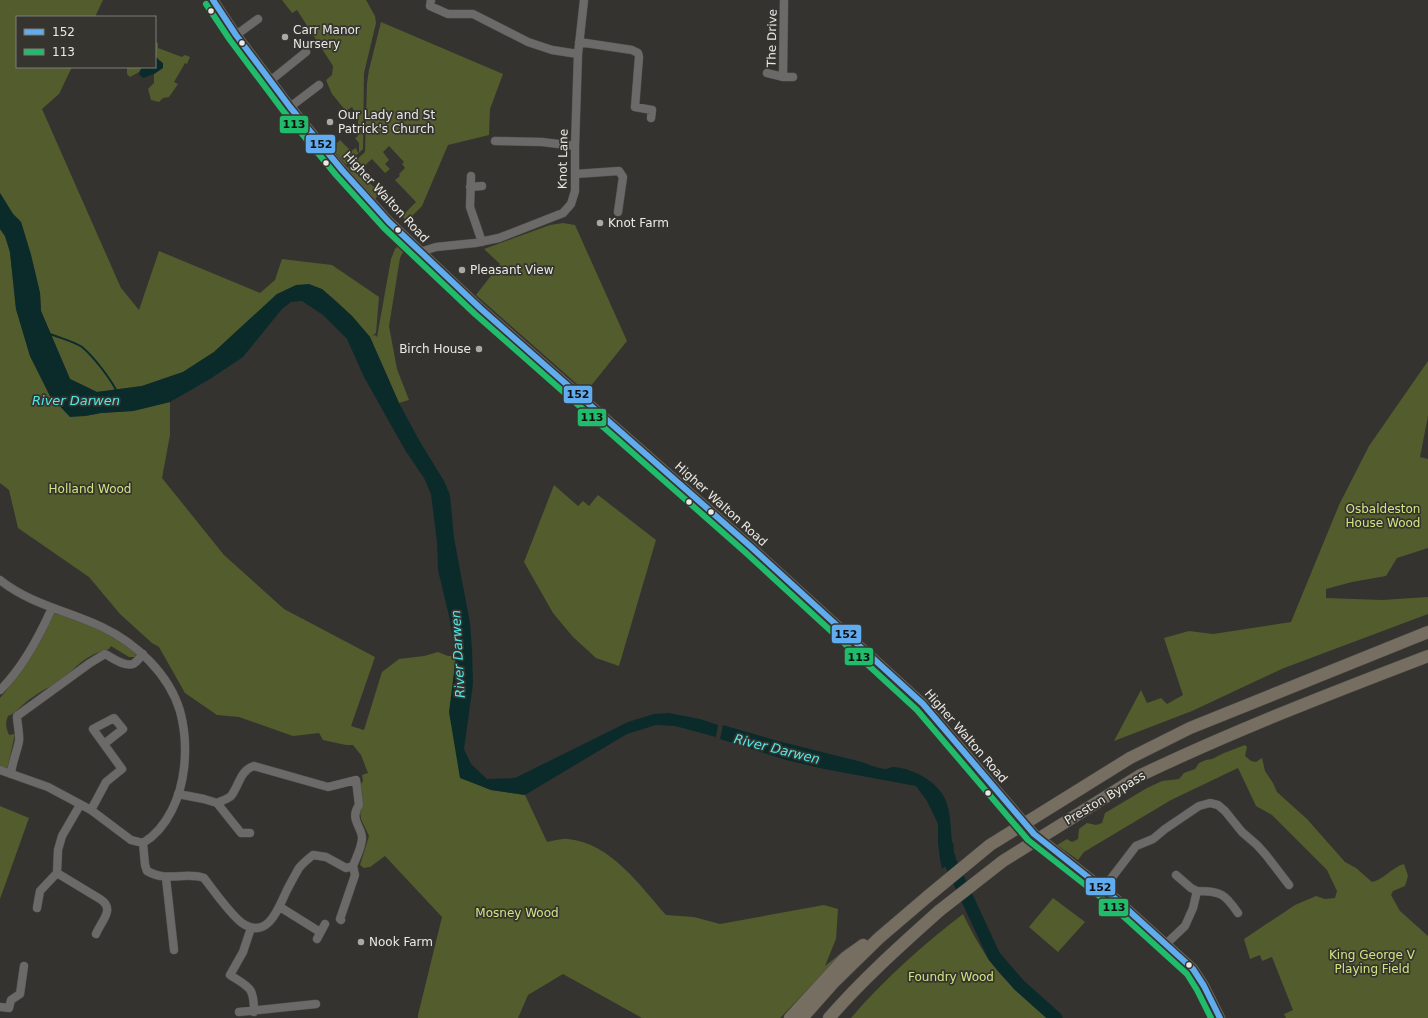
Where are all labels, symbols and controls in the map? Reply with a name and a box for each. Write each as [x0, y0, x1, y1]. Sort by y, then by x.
unlabelled marker [206, 6, 216, 16]
street label: The Drive [764, 9, 780, 68]
legend [16, 16, 156, 68]
place label: Carr Manor Nursery [293, 23, 360, 51]
text: 152 [52, 25, 75, 39]
marker: Carr Manor Nursery [280, 32, 290, 42]
unlabelled marker [237, 38, 247, 48]
text: 113 [52, 45, 75, 59]
place label: Our Lady and St Patrick's Church [338, 108, 435, 136]
line badge: 113 [279, 115, 309, 134]
marker: Our Lady and St Patrick's Church [325, 117, 335, 127]
text: 113 [283, 118, 305, 131]
street label: Knot Lane [555, 129, 571, 189]
line badge: 152 [305, 134, 336, 154]
text: 152 [310, 138, 332, 151]
street label: Higher Walton Road [340, 149, 432, 245]
unlabelled marker [321, 158, 331, 168]
place label: Knot Farm [608, 216, 669, 230]
marker: Knot Farm [595, 218, 605, 228]
unlabelled marker [393, 225, 403, 235]
place label: Pleasant View [470, 263, 554, 277]
marker: Pleasant View [457, 265, 467, 275]
place label: Birch House [399, 342, 471, 356]
marker: Birch House [474, 344, 484, 354]
line badge: 152 [563, 385, 593, 404]
text: 152 [567, 388, 589, 401]
water label: River Darwen [32, 393, 120, 408]
line badge: 113 [577, 408, 607, 427]
text: 113 [581, 411, 603, 424]
street label: Higher Walton Road [672, 459, 770, 549]
park label: Holland Wood [49, 482, 131, 496]
unlabelled marker [684, 497, 694, 507]
park label: Osbaldeston House Wood [1346, 502, 1420, 530]
unlabelled marker [706, 507, 716, 517]
water label: River Darwen [448, 610, 468, 698]
line badge: 152 [831, 624, 862, 644]
text: 152 [835, 628, 857, 641]
line badge: 113 [844, 647, 874, 666]
text: 113 [848, 651, 870, 664]
street label: Higher Walton Road [922, 686, 1010, 786]
water label: River Darwen [732, 731, 822, 767]
street label: Preston Bypass [1062, 768, 1148, 828]
unlabelled marker [983, 788, 993, 798]
line badge: 152 [1085, 877, 1116, 896]
text: 152 [1089, 881, 1111, 894]
line badge: 113 [1098, 898, 1129, 917]
text: 113 [1103, 901, 1125, 914]
park label: Mosney Wood [475, 906, 559, 920]
place label: Nook Farm [369, 935, 433, 949]
marker: Nook Farm [356, 937, 366, 947]
park label: King George V Playing Field [1329, 948, 1416, 976]
unlabelled marker [1184, 960, 1194, 970]
park label: Foundry Wood [908, 970, 994, 984]

